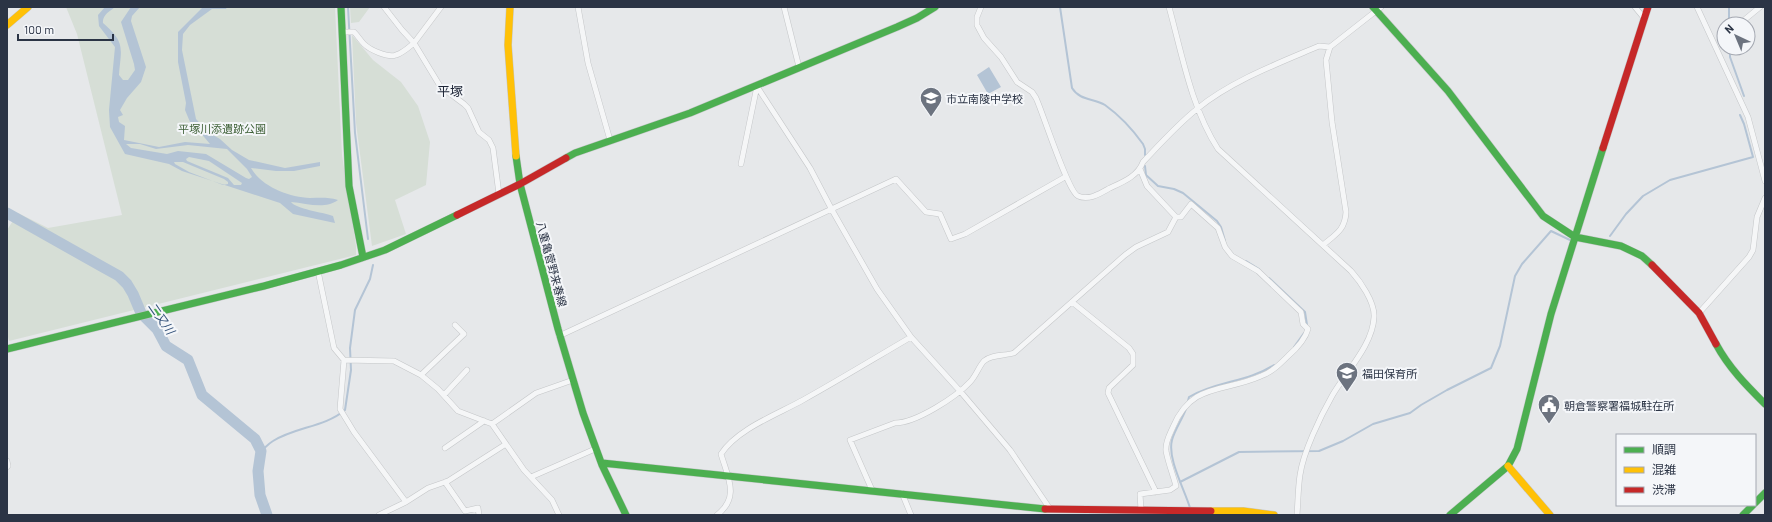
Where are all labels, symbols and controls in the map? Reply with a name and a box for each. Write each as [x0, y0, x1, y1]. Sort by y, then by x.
scale bar [18, 16, 113, 42]
north arrow [1716, 16, 1756, 56]
text: N [1722, 21, 1736, 36]
text: 100 m [24, 22, 54, 36]
district label: 平塚 [437, 83, 463, 99]
school or university icon: 市立南陵中学校 [918, 85, 944, 118]
place label: 市立南陵中学校 [946, 92, 1023, 105]
park label: 平塚川添遺跡公園 [178, 122, 266, 135]
street label: 八重亀菅野来春線 [534, 220, 570, 308]
water label: 二又川 [146, 299, 179, 338]
school or university icon: 福田保育所 [1334, 360, 1360, 393]
place label: 福田保育所 [1362, 367, 1418, 380]
public building icon: 朝倉警察署福城駐在所 [1536, 392, 1562, 425]
place label: 朝倉警察署福城駐在所 [1564, 399, 1675, 412]
legend [1616, 434, 1756, 506]
text: 順調 [1652, 442, 1676, 456]
text: 混雑 [1652, 462, 1676, 476]
text: 渋滞 [1652, 482, 1676, 496]

